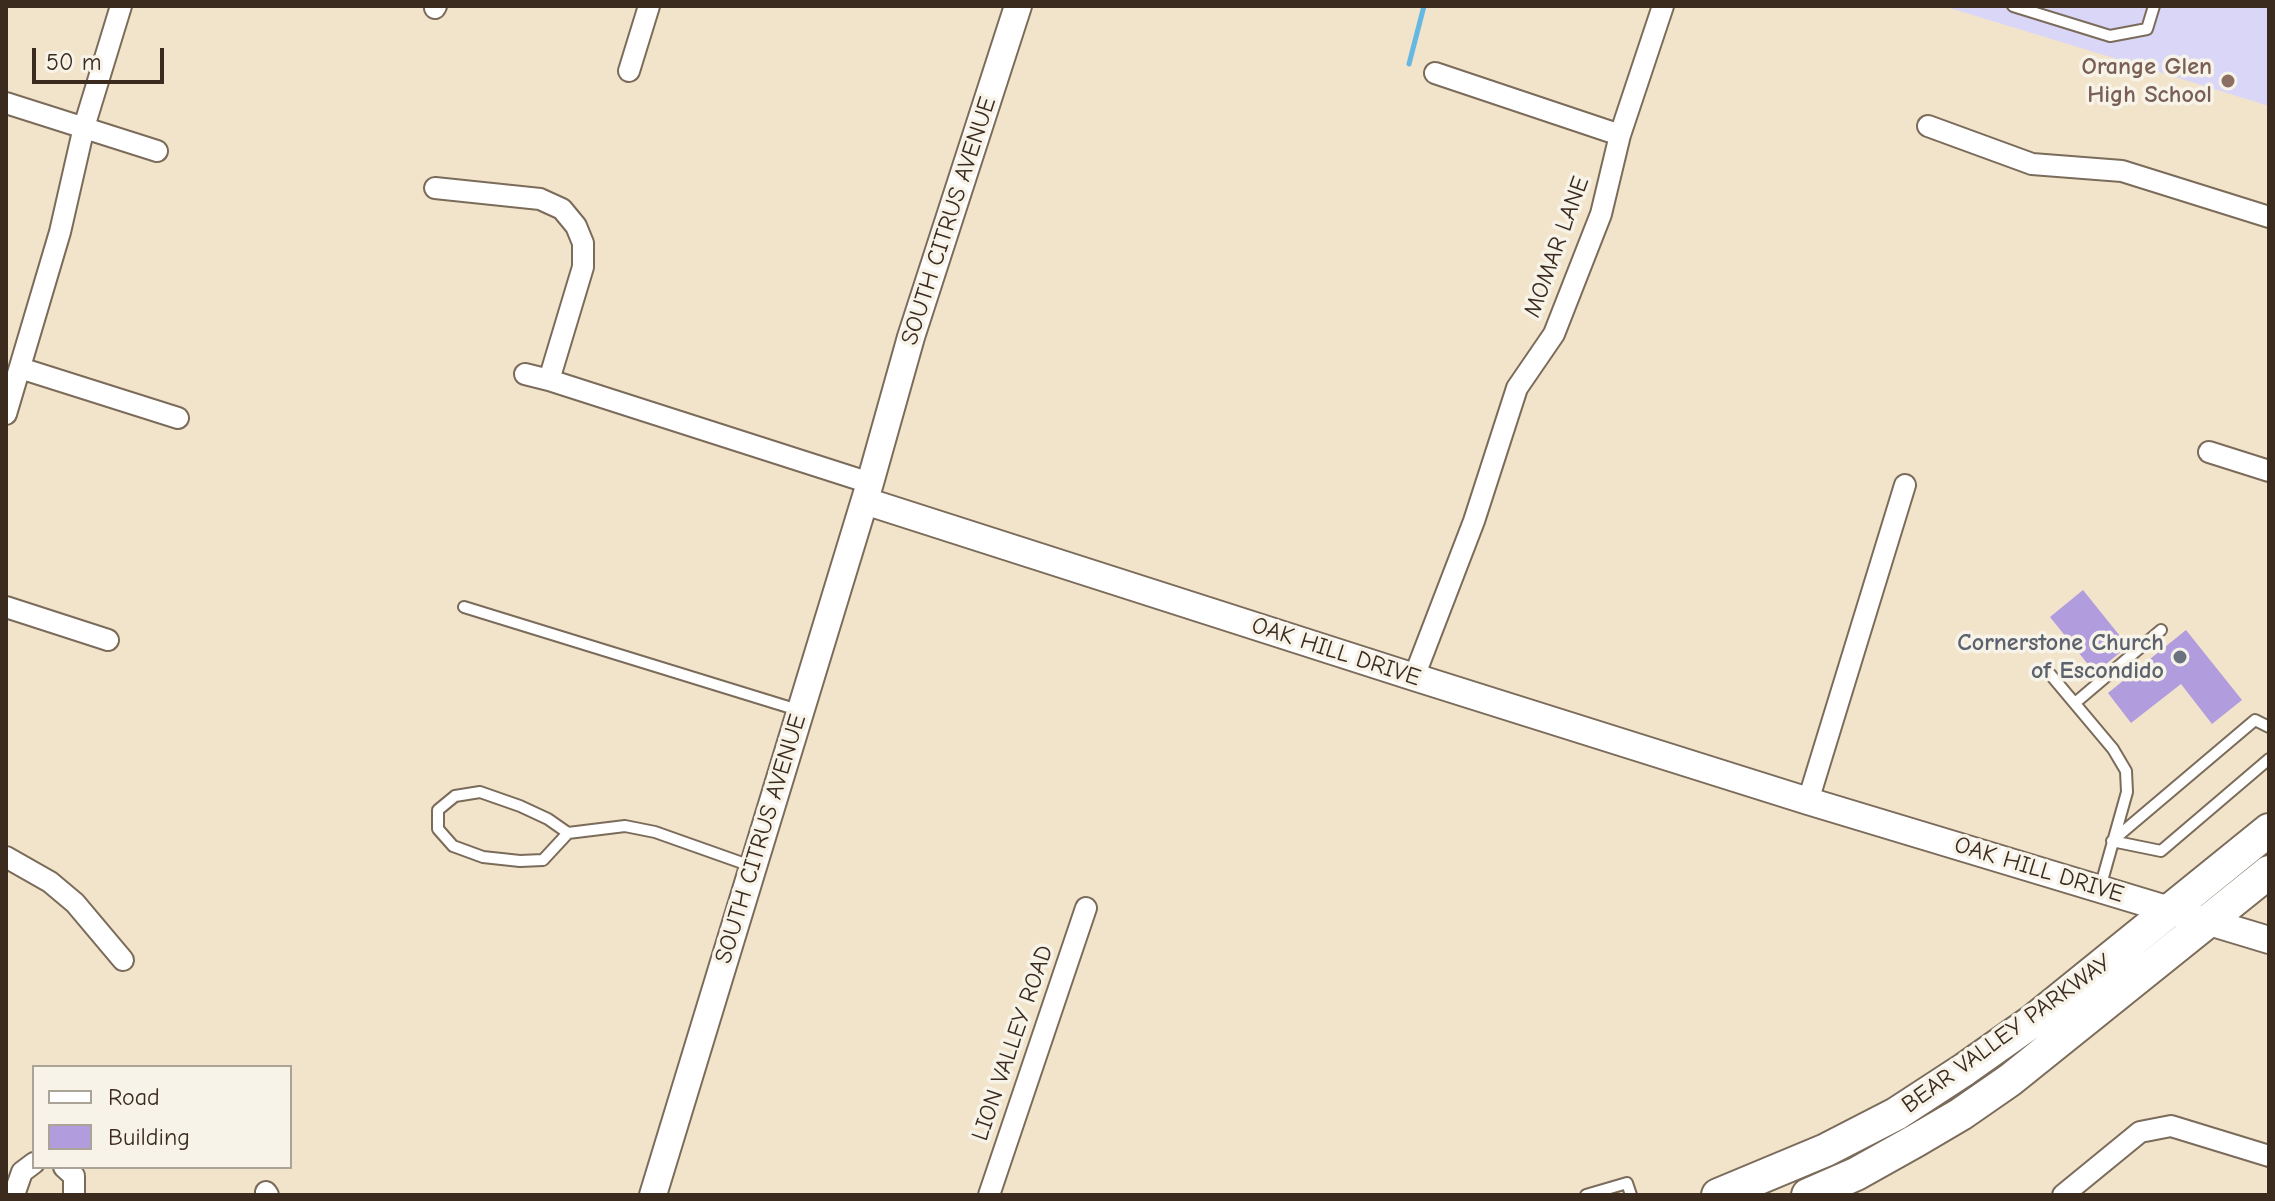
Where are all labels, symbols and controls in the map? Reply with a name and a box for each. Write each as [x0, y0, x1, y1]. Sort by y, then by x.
scale bar [36, 32, 168, 82]
text: 50 m [46, 48, 102, 76]
place label: Orange Glen High School [2082, 53, 2212, 109]
marker: Orange Glen High School [2219, 72, 2237, 90]
street label: SOUTH CITRUS AVENUE [895, 93, 1003, 349]
street label: MOMAR LANE [1518, 173, 1596, 321]
street label: OAK HILL DRIVE [1248, 611, 1424, 693]
place label: Cornerstone Church of Escondido [1957, 629, 2164, 685]
marker: Cornerstone Church of Escondido [2171, 648, 2189, 666]
street label: SOUTH CITRUS AVENUE [709, 711, 813, 967]
street label: OAK HILL DRIVE [1951, 831, 2127, 909]
street label: LION VALLEY ROAD [966, 942, 1060, 1144]
street label: BEAR VALLEY PARKWAY [1897, 948, 2117, 1120]
legend [32, 1065, 292, 1169]
text: Road [108, 1083, 160, 1111]
text: Building [108, 1123, 190, 1151]

